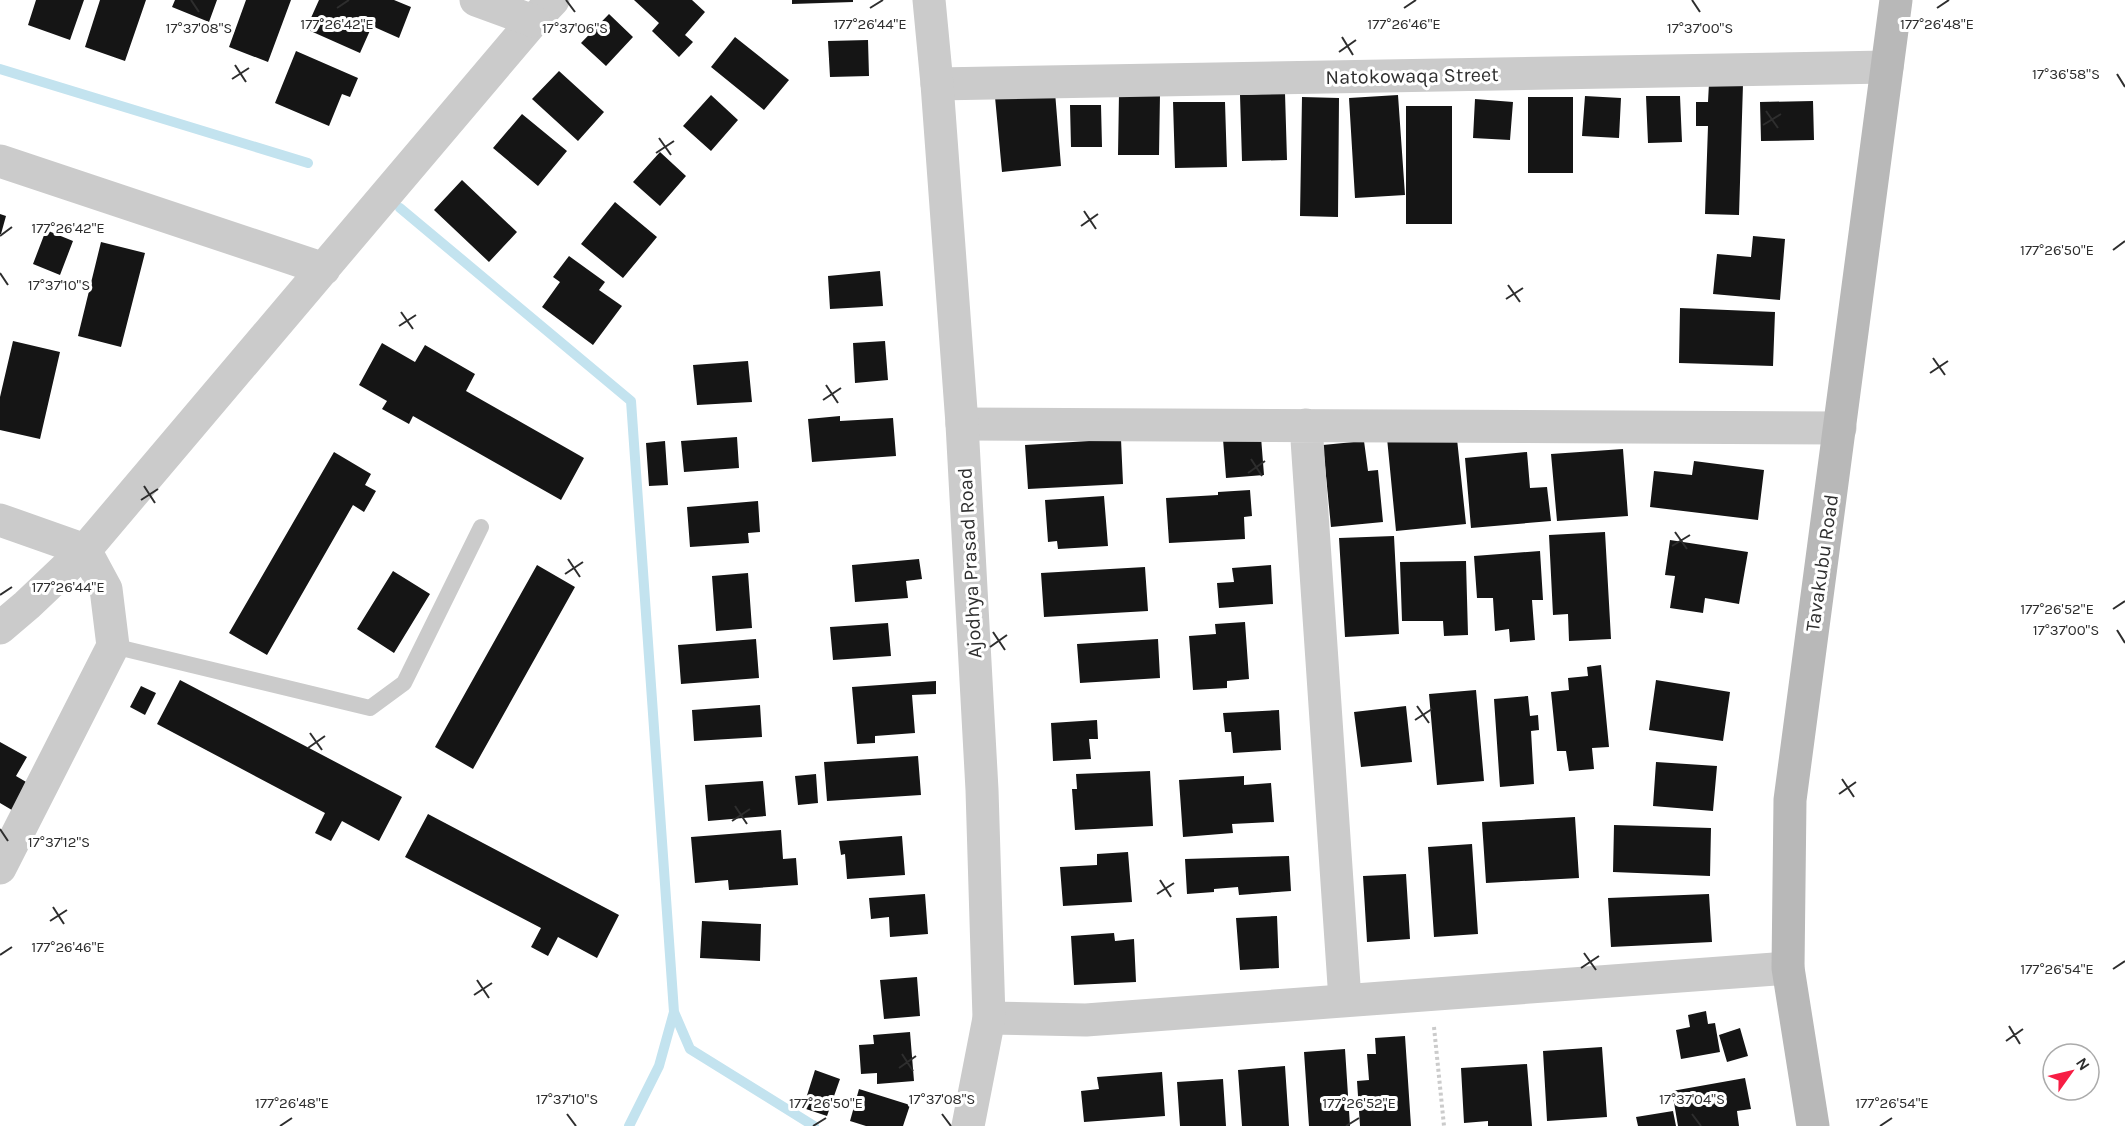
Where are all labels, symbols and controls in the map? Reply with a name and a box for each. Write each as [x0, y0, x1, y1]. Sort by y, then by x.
text: 177°26'42"E [300, 15, 374, 33]
text: 177°26'44"E [833, 15, 907, 33]
text: 177°26'46"E [1367, 15, 1441, 33]
text: 177°26'48"E [1900, 15, 1974, 33]
text: 17°37'08"S [166, 19, 232, 37]
text: 17°37'06"S [542, 19, 608, 37]
text: 17°37'00"S [1667, 19, 1733, 37]
street label: Natokowaqa Street [1325, 63, 1499, 89]
text: 17°36'58"S [2032, 65, 2100, 83]
text: 177°26'42"E [31, 219, 105, 237]
text: 177°26'50"E [2020, 241, 2094, 259]
text: 17°37'10"S [28, 276, 90, 294]
street label: Ajodhya Prasad Road [954, 467, 986, 659]
street label: Tavakubu Road [1801, 493, 1843, 633]
text: 177°26'44"E [31, 578, 105, 596]
text: 177°26'52"E [2020, 600, 2094, 618]
text: 17°37'00"S [2033, 621, 2099, 639]
text: 17°37'12"S [28, 833, 90, 851]
text: 177°26'46"E [31, 938, 105, 956]
text: 177°26'54"E [2020, 960, 2094, 978]
north arrow [2041, 1042, 2101, 1102]
text: N [2072, 1054, 2094, 1074]
text: 17°37'10"S [536, 1090, 598, 1108]
text: 17°37'08"S [909, 1090, 975, 1108]
text: 17°37'04"S [1659, 1090, 1725, 1108]
text: 177°26'48"E [255, 1094, 329, 1112]
text: 177°26'50"E [789, 1094, 863, 1112]
text: 177°26'52"E [1322, 1094, 1396, 1112]
text: 177°26'54"E [1855, 1094, 1929, 1112]

